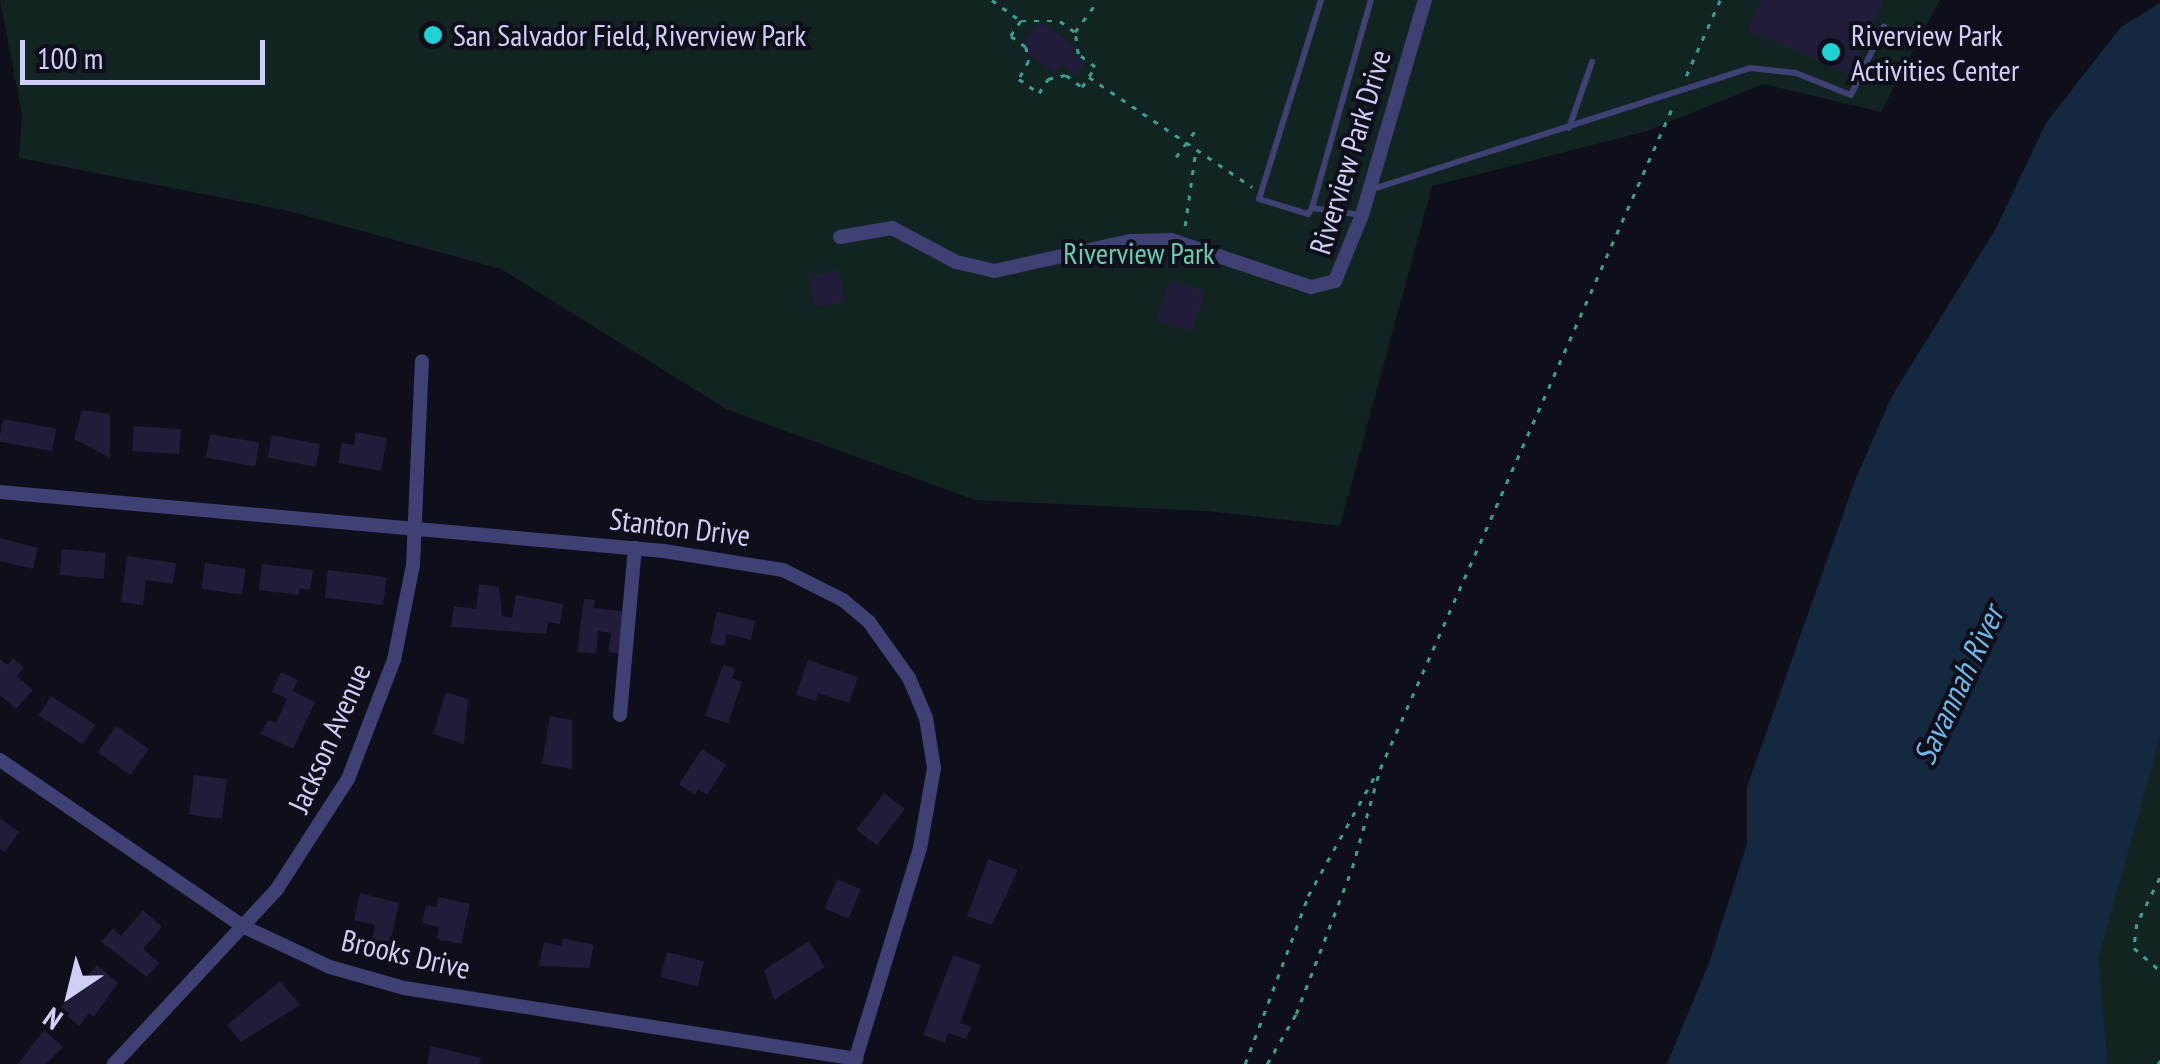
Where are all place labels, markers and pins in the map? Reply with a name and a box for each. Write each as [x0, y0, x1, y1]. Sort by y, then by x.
place label: San Salvador Field, Riverview Park [453, 17, 809, 53]
place label: Riverview Park Activities Center [1851, 17, 2019, 88]
marker: San Salvador Field, Riverview Park [422, 24, 444, 46]
marker: Riverview Park Activities Center [1820, 41, 1842, 63]

